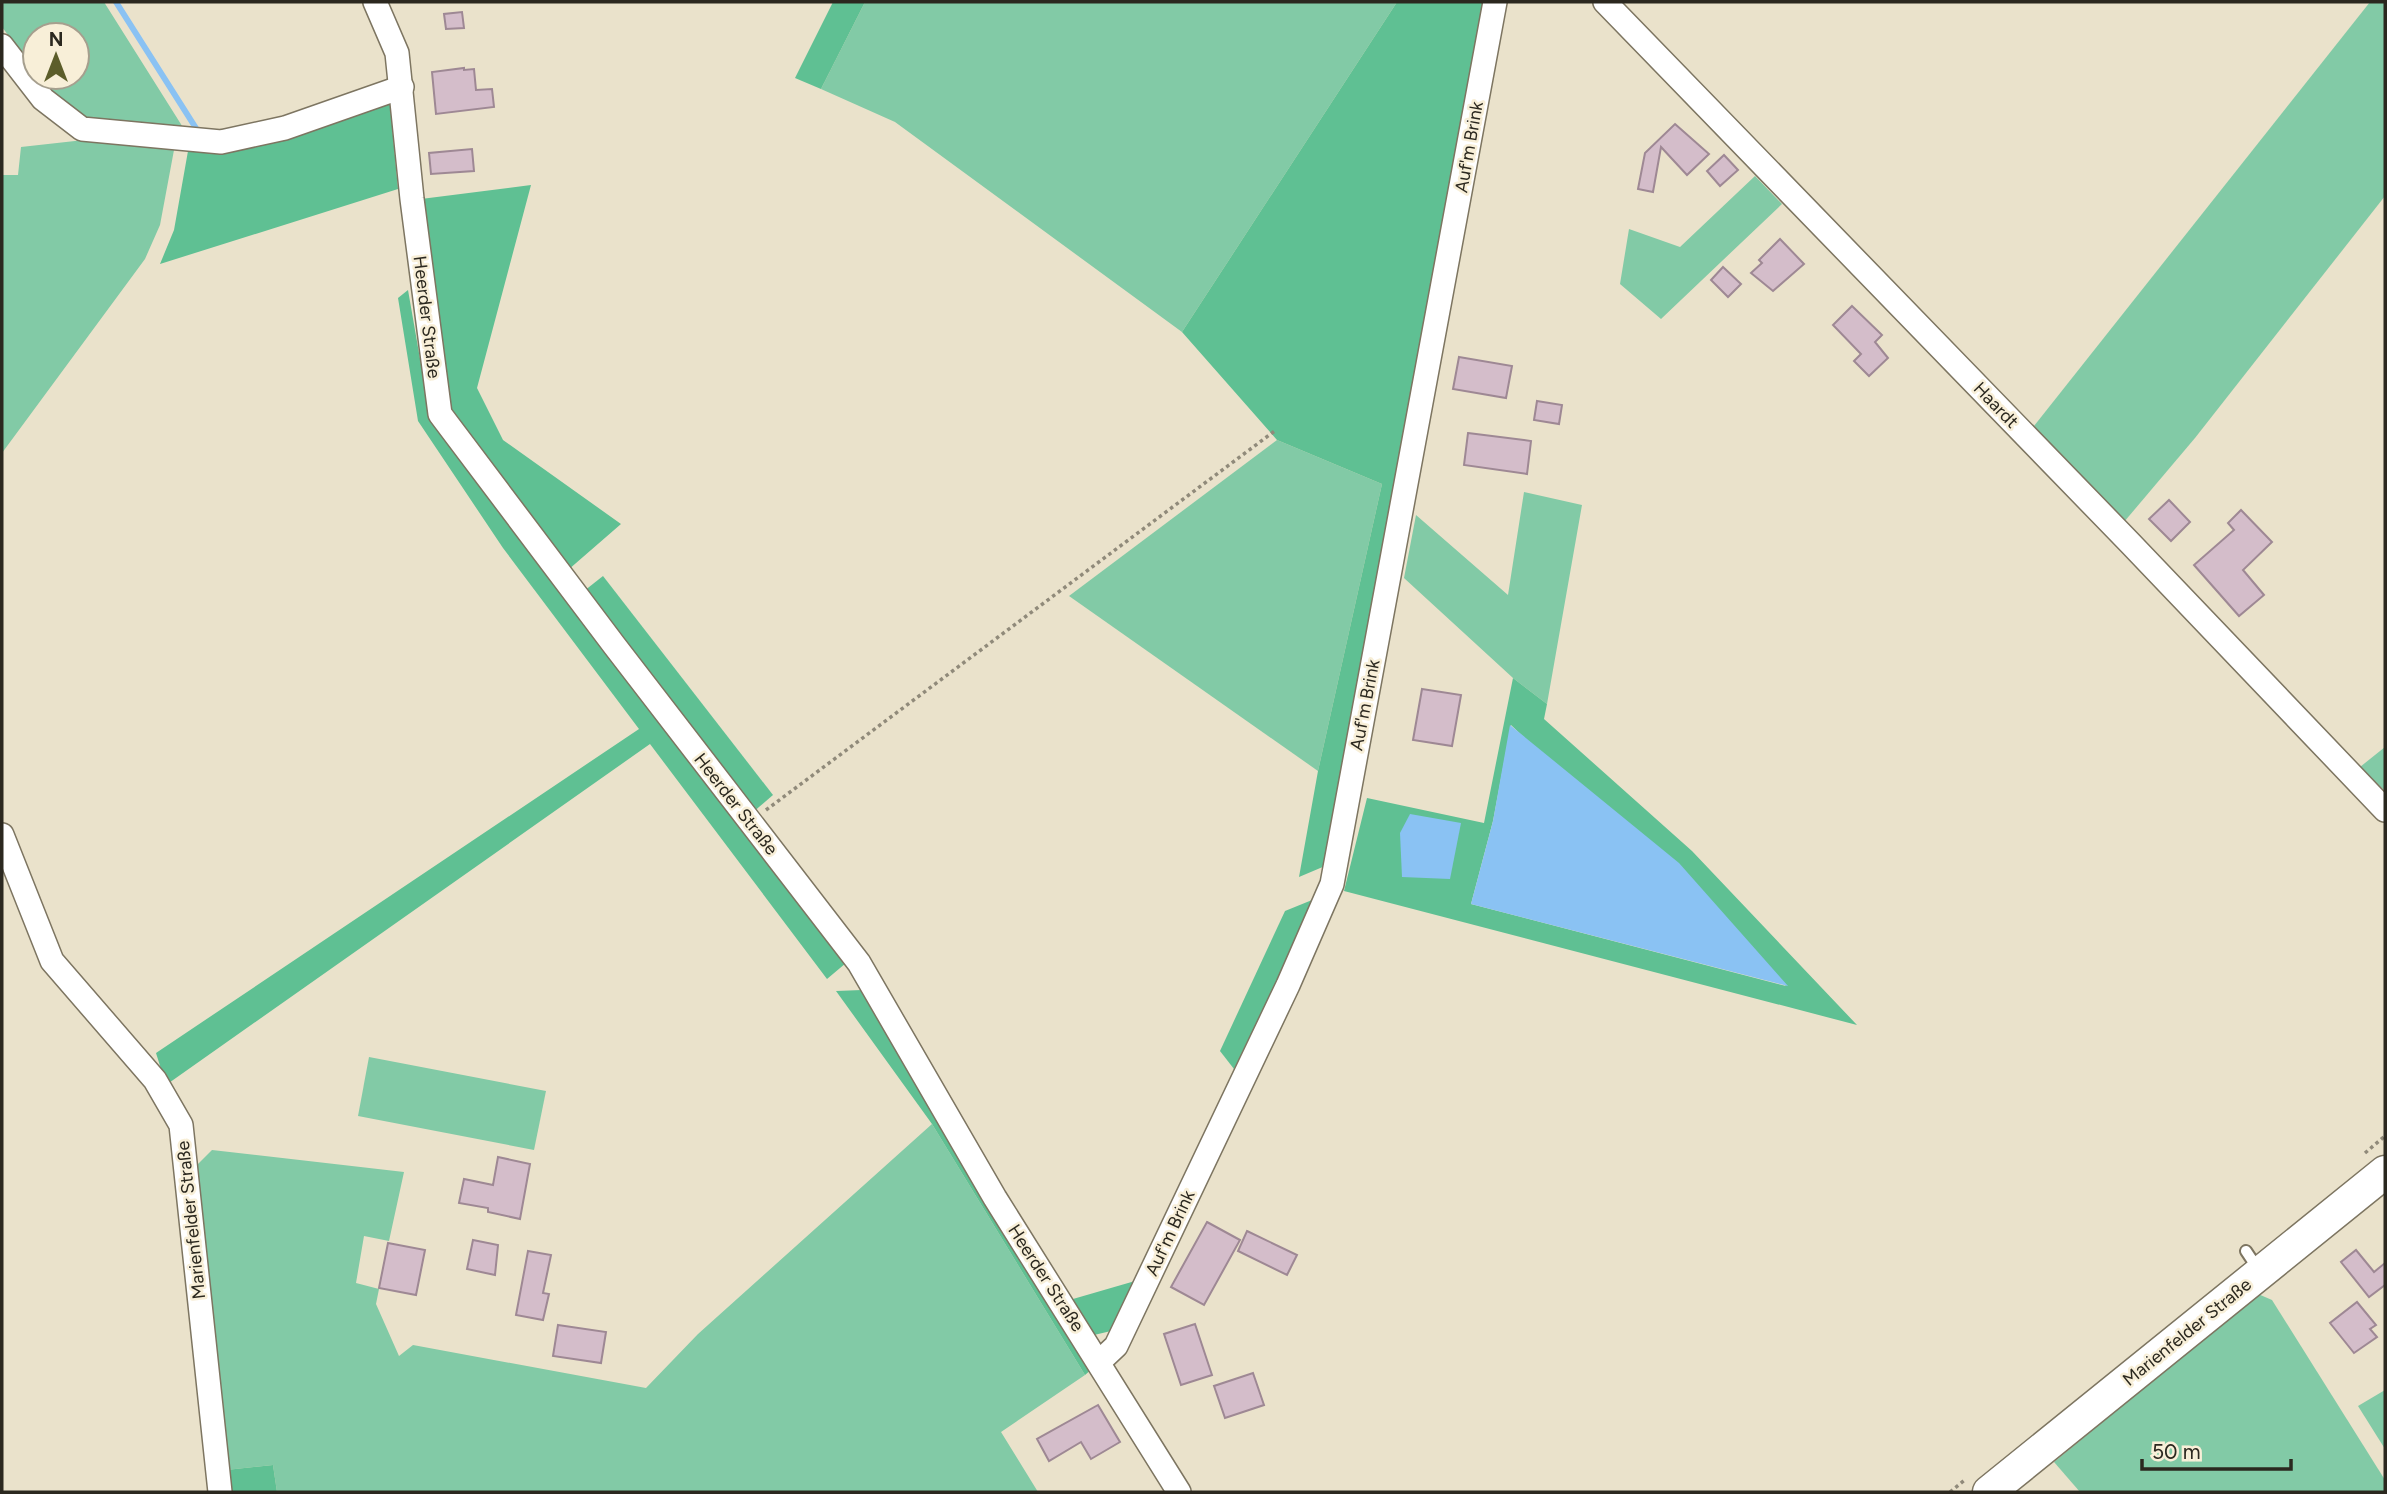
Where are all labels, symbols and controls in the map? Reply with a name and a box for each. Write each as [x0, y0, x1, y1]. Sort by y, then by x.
north arrow [21, 21, 91, 91]
text: N [49, 28, 63, 51]
street label: Auf'm Brink [1450, 99, 1488, 194]
street label: Heerder Straße [409, 254, 445, 380]
street label: Haardt [1969, 377, 2023, 433]
street label: Auf'm Brink [1345, 657, 1385, 752]
street label: Heerder Straße [689, 749, 783, 859]
street label: Marienfelder Straße [172, 1140, 210, 1300]
street label: Auf'm Brink [1141, 1186, 1200, 1279]
street label: Heerder Straße [1003, 1220, 1089, 1336]
street label: Marienfelder Straße [2118, 1273, 2256, 1391]
scale bar [2142, 1428, 2291, 1472]
text: 50 m [2152, 1439, 2201, 1464]

